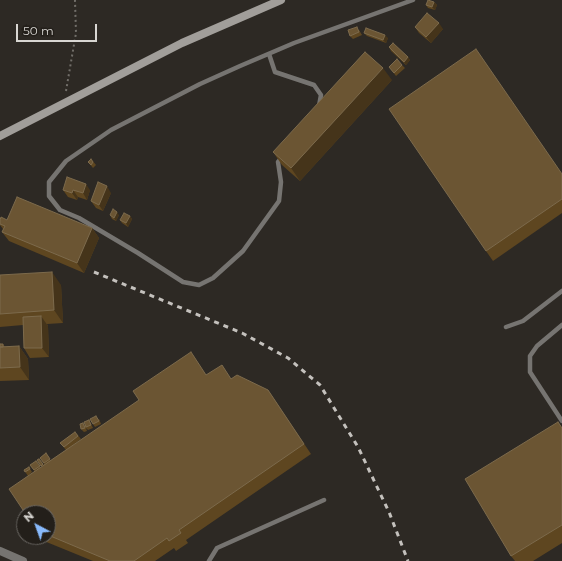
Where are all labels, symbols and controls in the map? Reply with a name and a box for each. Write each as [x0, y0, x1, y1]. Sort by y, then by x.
scale bar [18, 16, 99, 42]
text: 50 m [23, 23, 54, 38]
north arrow [16, 505, 56, 545]
text: N [21, 509, 37, 525]

